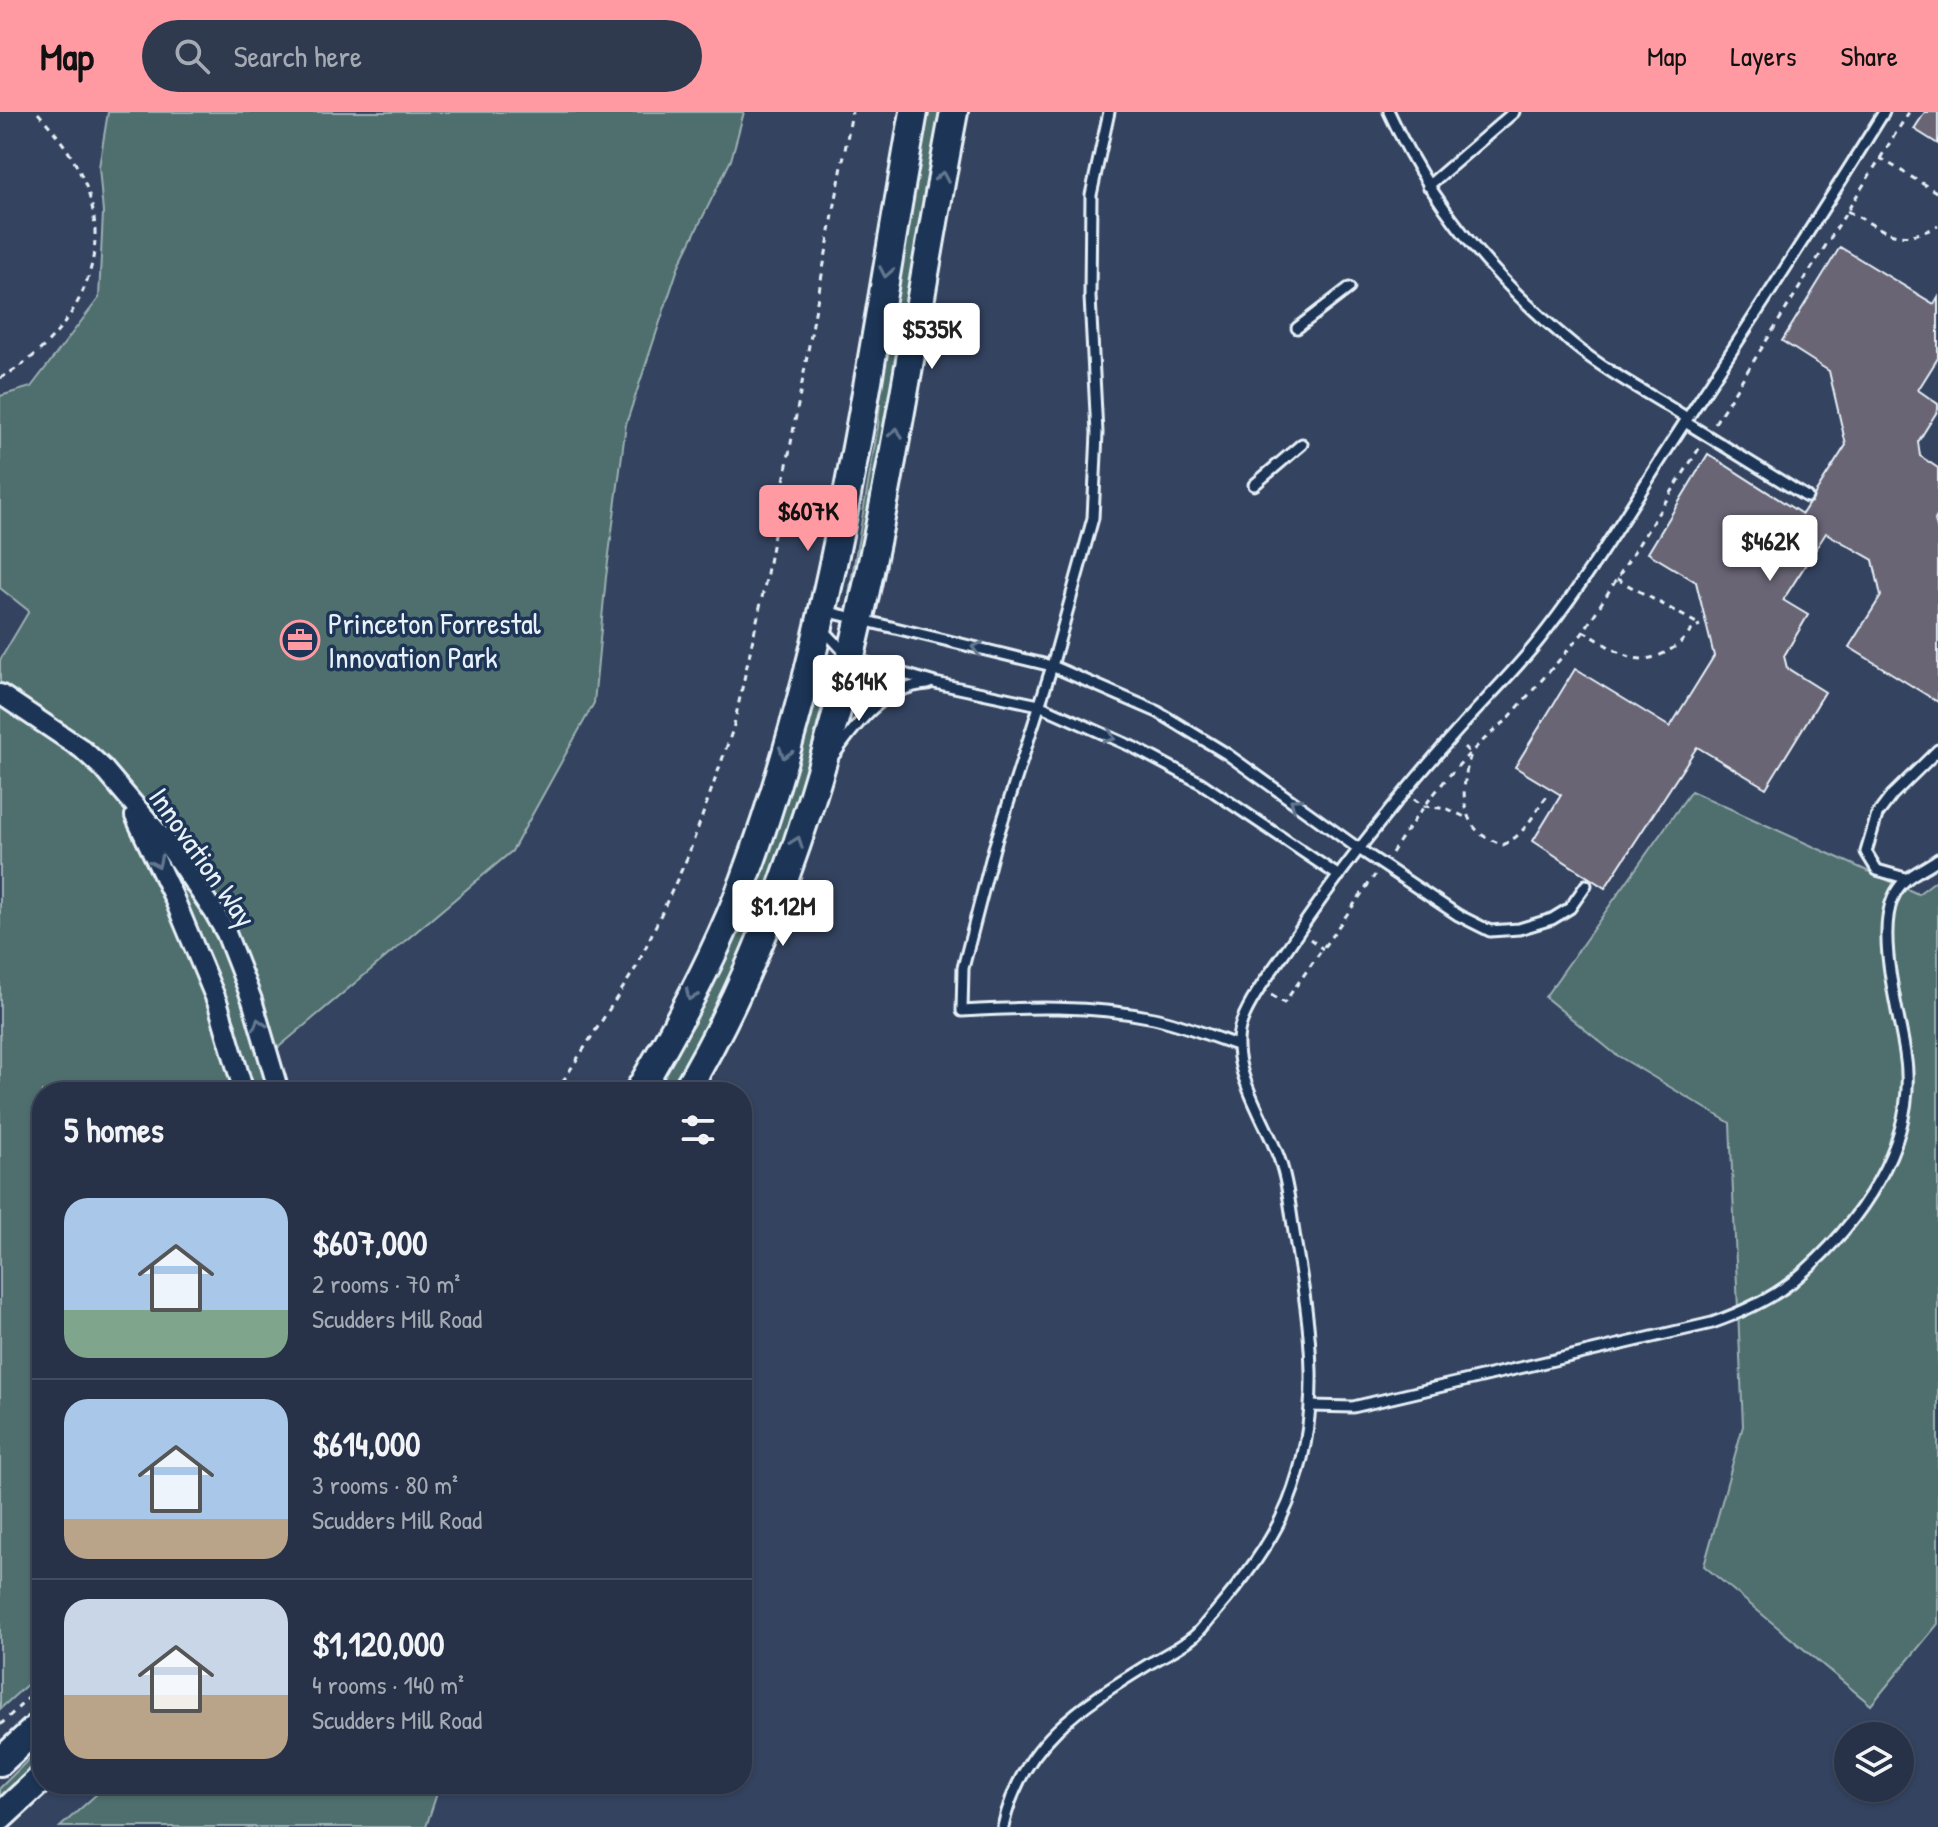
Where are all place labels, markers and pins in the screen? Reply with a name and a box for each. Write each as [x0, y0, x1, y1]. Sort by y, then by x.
pin: $535K [876, 303, 988, 371]
pin: $607K [752, 485, 864, 553]
pin: $462K [1714, 515, 1826, 583]
place label: Princeton Forrestal Innovation Park [328, 603, 541, 677]
office icon: Princeton Forrestal Innovation Park [279, 619, 321, 661]
pin: $614K [803, 655, 915, 723]
pin: $1.12M [718, 880, 848, 948]

